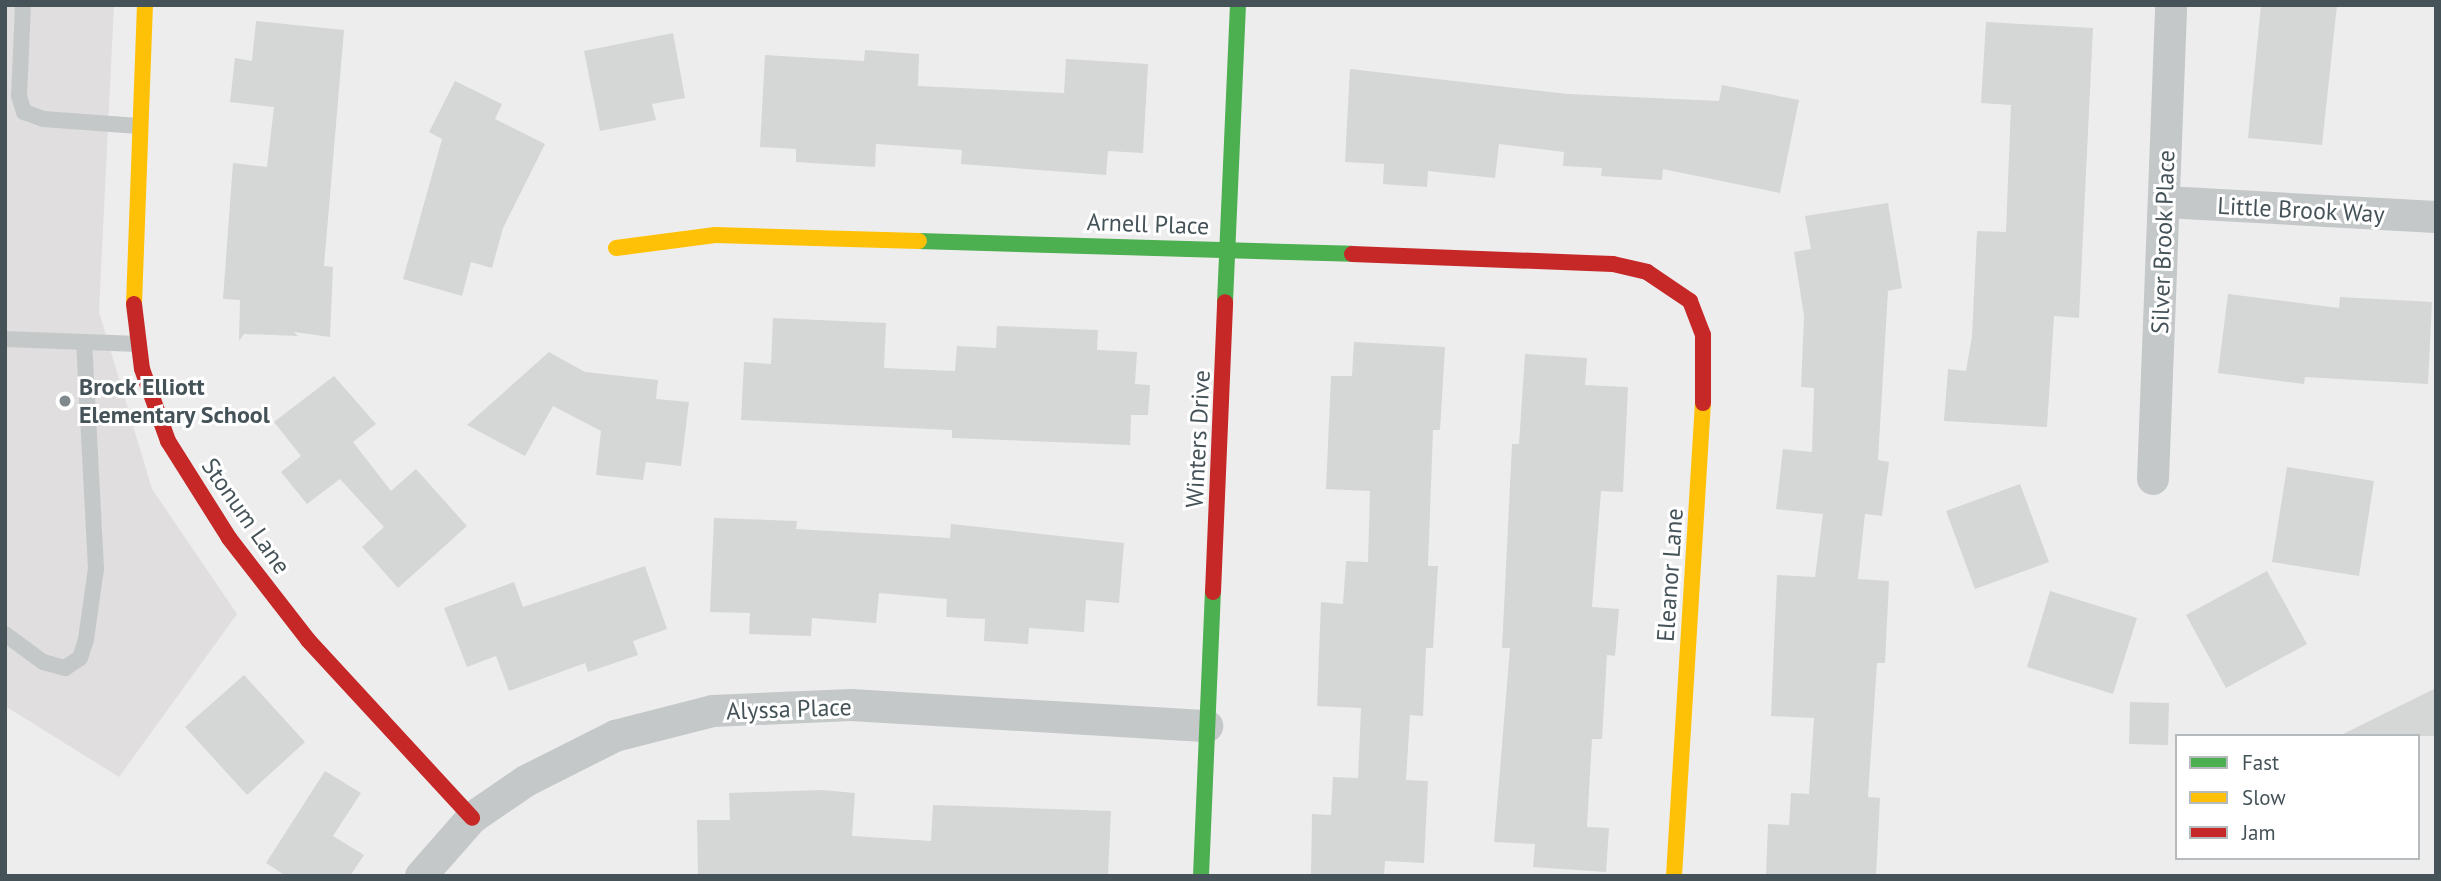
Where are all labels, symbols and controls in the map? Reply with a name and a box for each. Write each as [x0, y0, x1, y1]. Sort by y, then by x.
street label: Silver Brook Place [2145, 149, 2181, 335]
street label: Little Brook Way [2216, 191, 2386, 229]
street label: Arnell Place [1086, 207, 1210, 241]
street label: Winters Drive [1180, 369, 1216, 509]
place label: Brock Elliott Elementary School [79, 373, 271, 429]
marker: Brock Elliott Elementary School [57, 393, 73, 409]
street label: Stonum Lane [196, 453, 296, 579]
street label: Eleanor Lane [1651, 507, 1689, 643]
street label: Alyssa Place [726, 692, 852, 726]
legend [2175, 734, 2420, 860]
text: Fast [2242, 749, 2279, 776]
text: Slow [2242, 784, 2286, 811]
text: Jam [2242, 819, 2276, 846]

